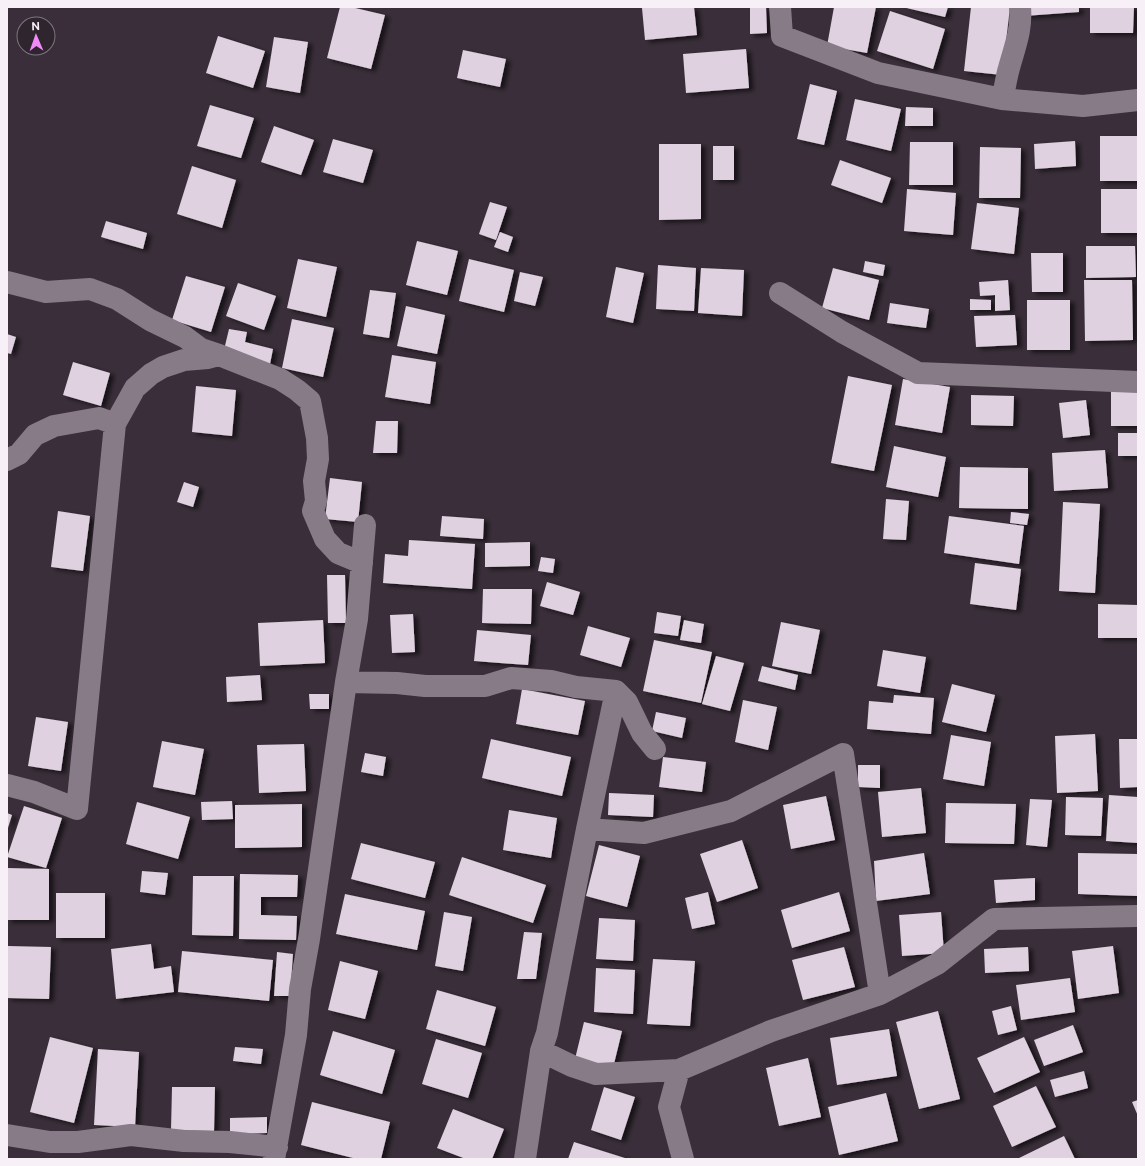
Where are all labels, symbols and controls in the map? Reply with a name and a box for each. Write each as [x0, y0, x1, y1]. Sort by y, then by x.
north arrow [16, 16, 56, 56]
text: N [31, 20, 40, 32]

